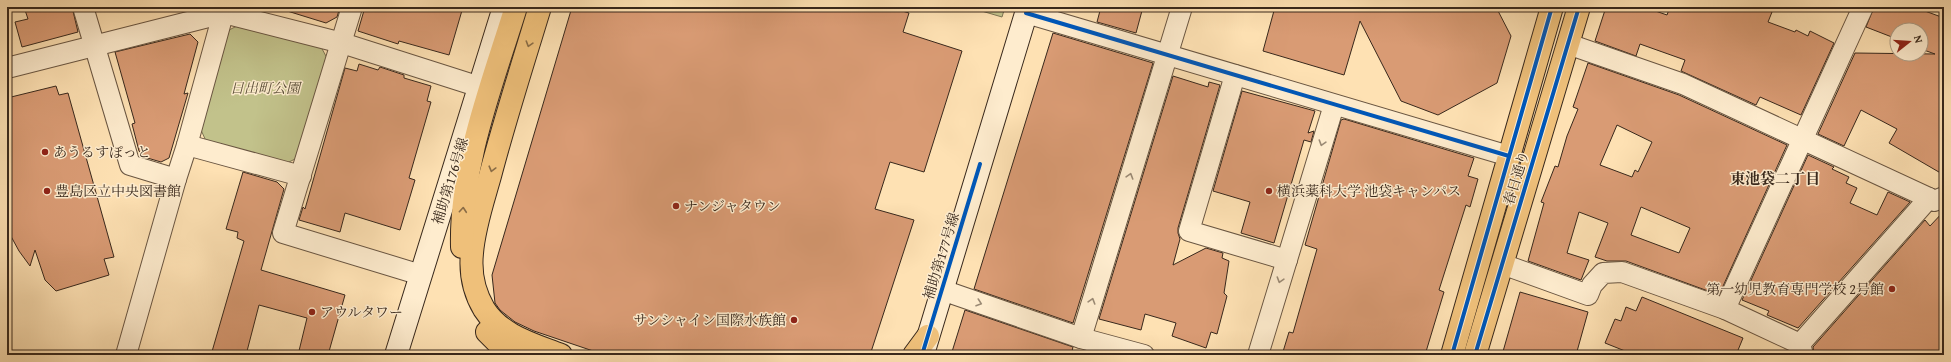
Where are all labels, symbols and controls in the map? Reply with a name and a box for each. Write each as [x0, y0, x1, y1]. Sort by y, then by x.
north arrow [1889, 22, 1929, 62]
text: N [1910, 33, 1927, 46]
one-way arrow [525, 41, 534, 48]
park label: 日出町公園 [230, 78, 302, 98]
street label: 補助第176号線 [427, 135, 473, 227]
one-way arrow [1319, 139, 1327, 146]
place label: あうるすぽっと [53, 142, 151, 162]
marker: あうるすぽっと [40, 147, 50, 157]
street label: 春日通り [1498, 148, 1534, 208]
one-way arrow [488, 166, 496, 172]
district label: 東池袋二丁目 [1730, 168, 1820, 189]
one-way arrow [1125, 173, 1134, 180]
place label: 豊島区立中央図書館 [55, 181, 181, 201]
place label: 横浜薬科大学 池袋キャンパス [1277, 181, 1461, 201]
marker: 豊島区立中央図書館 [42, 186, 52, 196]
marker: 横浜薬科大学 池袋キャンパス [1264, 186, 1274, 196]
place label: ナンジャタウン [684, 196, 781, 216]
marker: ナンジャタウン [671, 201, 681, 211]
one-way arrow [459, 207, 468, 213]
street label: 補助第177号線 [918, 210, 964, 302]
one-way arrow [1276, 277, 1285, 284]
place label: 第一幼児教育専門学校 2号館 [1706, 279, 1884, 299]
marker: 第一幼児教育専門学校 2号館 [1887, 284, 1897, 294]
one-way arrow [1087, 297, 1096, 304]
one-way arrow [976, 298, 983, 306]
place label: アウルタワー [320, 302, 403, 322]
marker: アウルタワー [307, 307, 317, 317]
place label: サンシャイン国際水族館 [633, 310, 786, 330]
marker: サンシャイン国際水族館 [789, 315, 799, 325]

